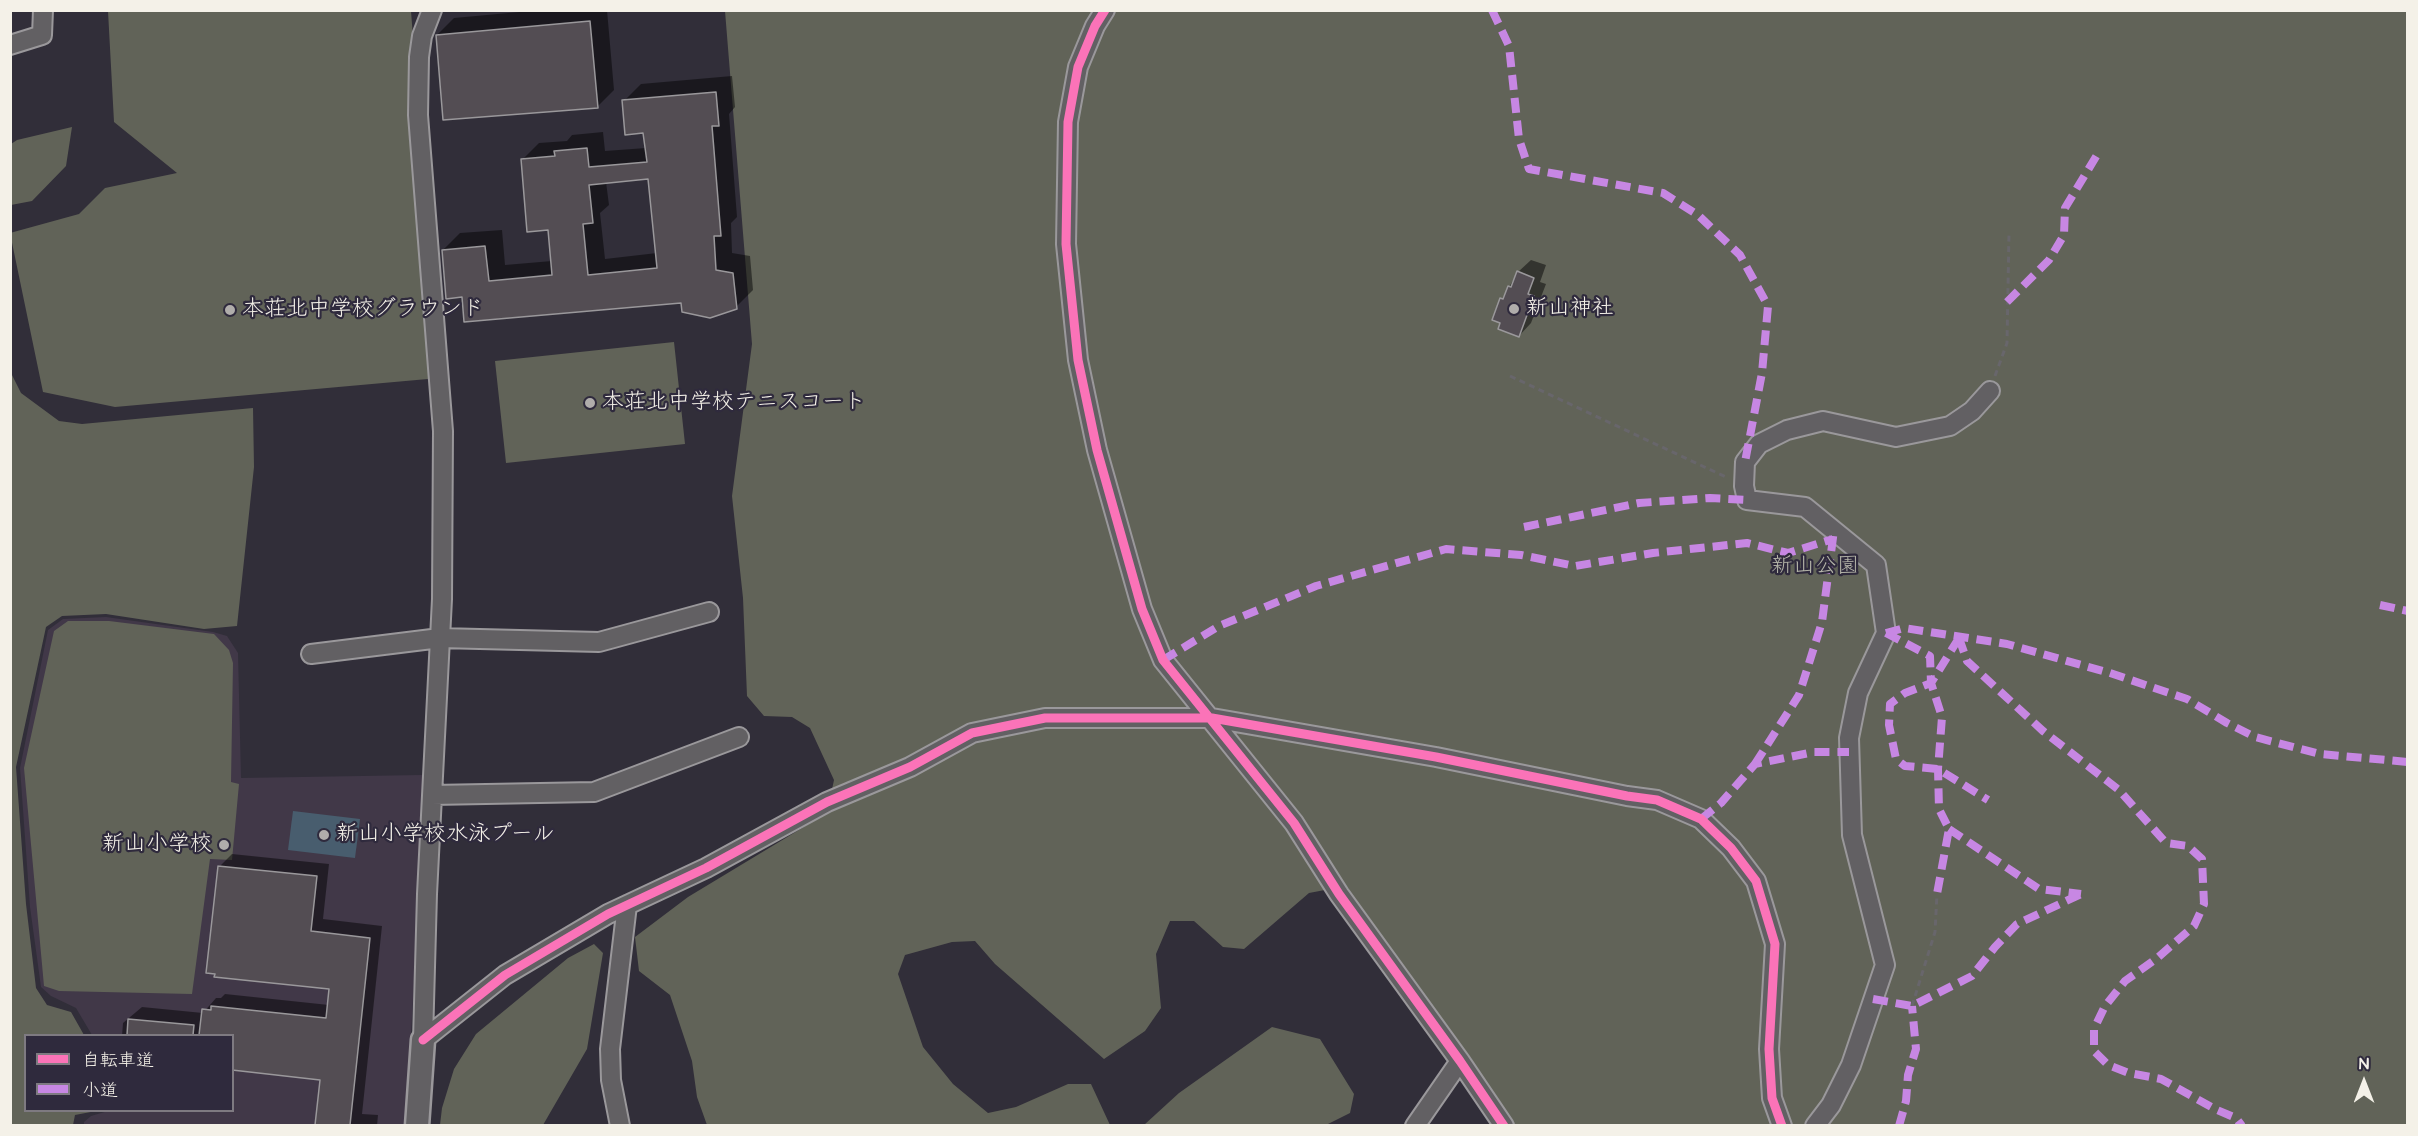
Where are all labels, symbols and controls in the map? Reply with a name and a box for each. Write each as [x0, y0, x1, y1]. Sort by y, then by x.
place label: 新山神社 [1526, 296, 1614, 322]
place label: 本荘北中学校グラウンド [242, 297, 484, 323]
marker: 新山神社 [1507, 302, 1521, 316]
marker: 本荘北中学校グラウンド [223, 303, 237, 317]
place label: 本荘北中学校テニスコート [602, 390, 866, 416]
marker: 本荘北中学校テニスコート [583, 396, 597, 410]
park label: 新山公園 [1771, 554, 1859, 580]
place label: 新山小学校水泳プール [336, 822, 555, 848]
marker: 新山小学校水泳プール [317, 828, 331, 842]
place label: 新山小学校 [102, 832, 212, 858]
marker: 新山小学校 [217, 838, 231, 852]
legend [24, 1034, 234, 1112]
text: 自転車道 [82, 1048, 154, 1073]
north arrow [2334, 1052, 2394, 1112]
text: N [2359, 1053, 2369, 1075]
text: 小道 [82, 1078, 118, 1103]

